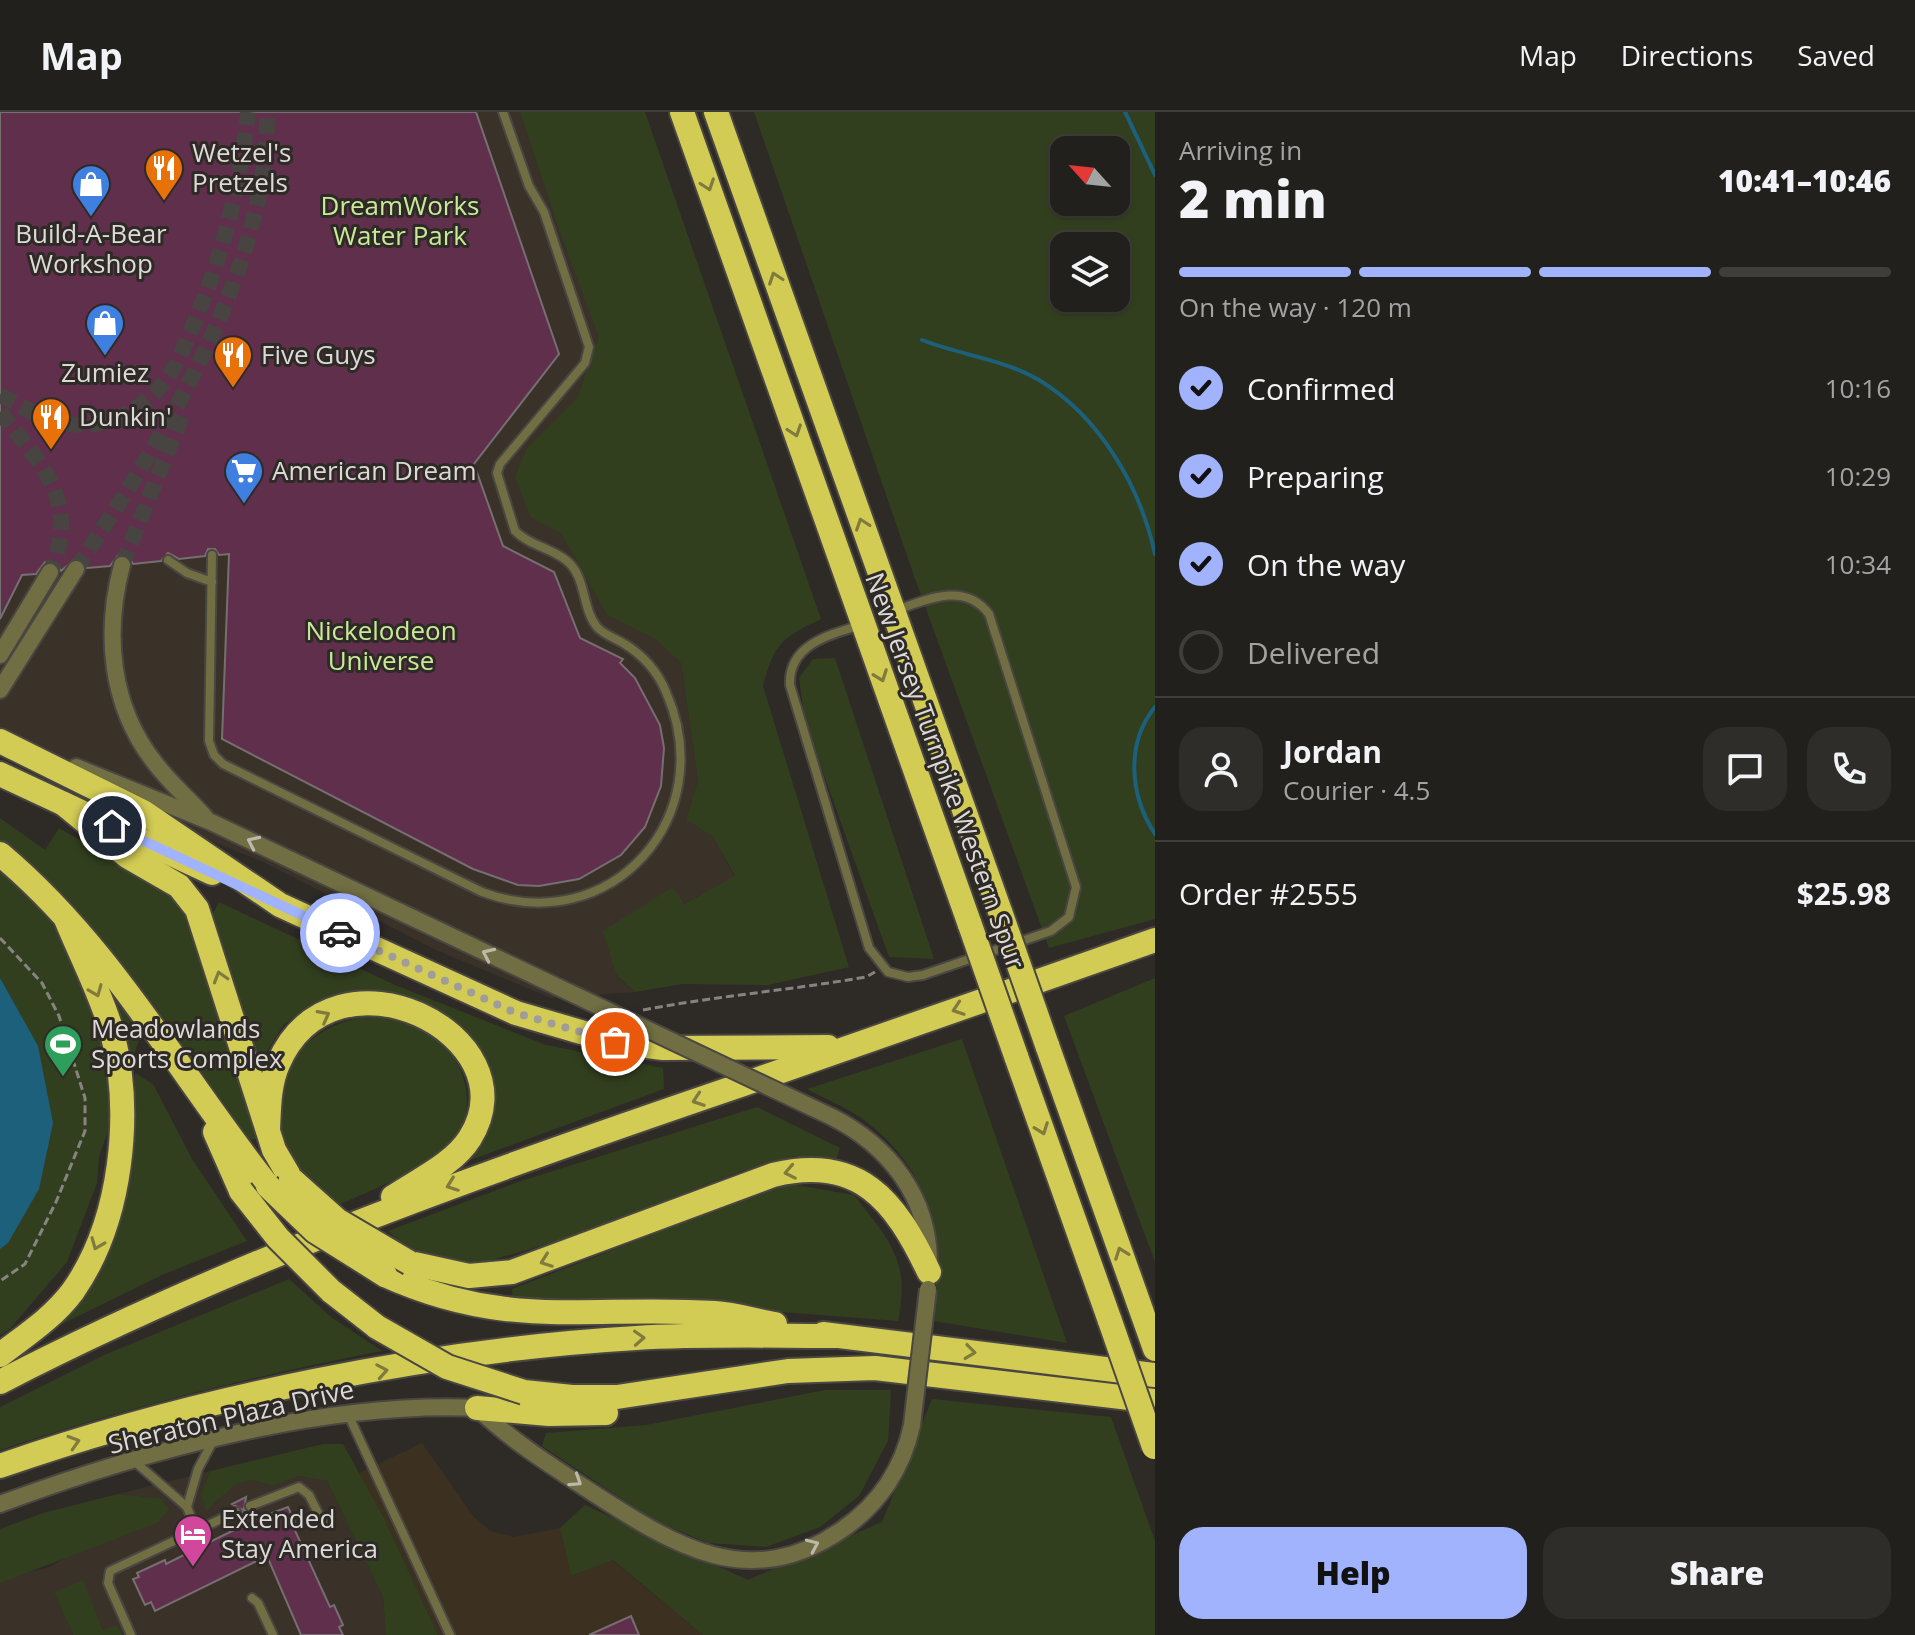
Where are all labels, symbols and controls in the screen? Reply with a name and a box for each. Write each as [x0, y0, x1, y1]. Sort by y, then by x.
text: Map [40, 29, 123, 81]
text: Map [1519, 36, 1577, 74]
text: Directions [1621, 36, 1753, 74]
text: Saved [1797, 36, 1875, 74]
text: Arriving in [1179, 132, 1302, 168]
place label: Wetzel's Pretzels [192, 134, 291, 200]
north arrow [1050, 136, 1130, 216]
map controls [1050, 136, 1130, 312]
restaurant icon: Wetzel's Pretzels [143, 147, 185, 202]
text: 10:41–10:46 [1718, 160, 1891, 201]
text: 2 min [1179, 162, 1327, 233]
shop icon: Build-A-Bear Workshop [70, 163, 112, 218]
one-way arrow [699, 178, 715, 192]
park label: DreamWorks Water Park [321, 187, 479, 253]
place label: Build-A-Bear Workshop [15, 215, 167, 281]
button: layers [1050, 232, 1130, 312]
one-way arrow [768, 272, 785, 286]
text: On the way · 120 m [1179, 289, 1412, 325]
shop icon: Zumiez [84, 302, 126, 357]
restaurant icon: Five Guys [212, 334, 254, 389]
place label: Five Guys [261, 336, 376, 372]
place label: Zumiez [61, 354, 149, 390]
icon: check [1179, 366, 1223, 410]
text: Confirmed [1247, 368, 1395, 409]
text: 10:16 [1825, 370, 1891, 406]
restaurant icon: Dunkin' [30, 396, 72, 451]
place label: Dunkin' [79, 398, 172, 434]
one-way arrow [785, 423, 801, 437]
supermarket icon: American Dream [223, 450, 265, 505]
place label: American Dream [272, 452, 477, 488]
icon: check [1179, 454, 1223, 498]
text: Preparing [1247, 456, 1384, 497]
text: 10:29 [1825, 458, 1891, 494]
one-way arrow [855, 517, 871, 531]
icon: check [1179, 542, 1223, 586]
text: On the way [1247, 544, 1405, 585]
text: 10:34 [1825, 546, 1891, 582]
street label: New Jersey Turnpike Western Spur [857, 567, 1035, 974]
park label: Nickelodeon Universe [305, 612, 457, 678]
text: Delivered [1247, 632, 1380, 673]
one-way arrow [871, 668, 888, 682]
button: person [1179, 727, 1263, 811]
button: chat [1703, 727, 1787, 811]
button: phone [1807, 727, 1891, 811]
text: Jordan [1283, 731, 1382, 772]
text: Courier · 4.5 [1283, 772, 1430, 808]
pin [78, 792, 146, 860]
icon: home [90, 804, 134, 848]
one-way arrow [247, 836, 261, 852]
text: Order #2555 [1179, 873, 1358, 914]
text: $25.98 [1797, 873, 1891, 914]
courier [300, 893, 380, 973]
icon: car [318, 911, 362, 955]
one-way arrow [482, 948, 496, 964]
one-way arrow [213, 970, 229, 984]
one-way arrow [86, 983, 102, 997]
one-way arrow [952, 999, 966, 1015]
pin [581, 1008, 649, 1076]
place label: Meadowlands Sports Complex [91, 1010, 283, 1076]
one-way arrow [316, 1011, 330, 1026]
icon: bag [593, 1020, 637, 1064]
sports icon: Meadowlands Sports Complex [42, 1023, 84, 1078]
one-way arrow [691, 1090, 705, 1106]
one-way arrow [1032, 1121, 1049, 1135]
one-way arrow [784, 1163, 797, 1180]
one-way arrow [446, 1176, 460, 1192]
one-way arrow [90, 1236, 106, 1250]
one-way arrow [1114, 1247, 1131, 1261]
one-way arrow [540, 1251, 554, 1268]
one-way arrow [634, 1329, 646, 1346]
one-way arrow [964, 1344, 977, 1361]
one-way arrow [375, 1363, 389, 1380]
street label: Sheraton Plaza Drive [104, 1370, 357, 1462]
one-way arrow [67, 1435, 81, 1451]
one-way arrow [567, 1472, 581, 1487]
place label: Extended Stay America [221, 1500, 378, 1566]
hotel icon: Extended Stay America [172, 1513, 214, 1568]
button: Help [1179, 1527, 1527, 1619]
button: Share [1543, 1527, 1891, 1619]
one-way arrow [805, 1539, 820, 1555]

